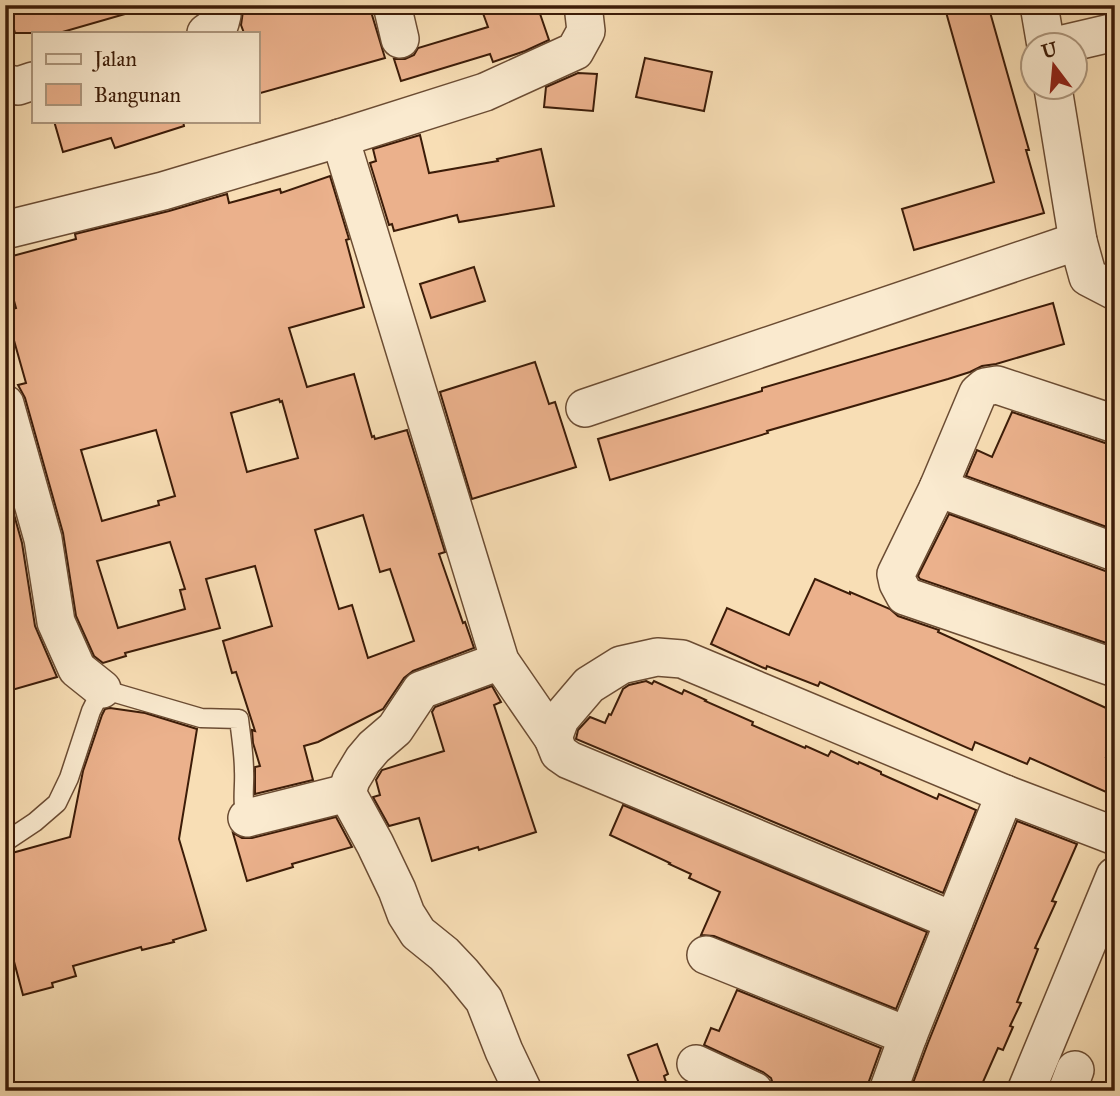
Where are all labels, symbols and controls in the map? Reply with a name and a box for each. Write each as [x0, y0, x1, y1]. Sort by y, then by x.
legend [32, 32, 259, 122]
north arrow [1018, 32, 1088, 102]
text: U [1039, 37, 1061, 63]
text: Jalan [92, 46, 137, 72]
text: Bangunan [94, 82, 181, 108]

